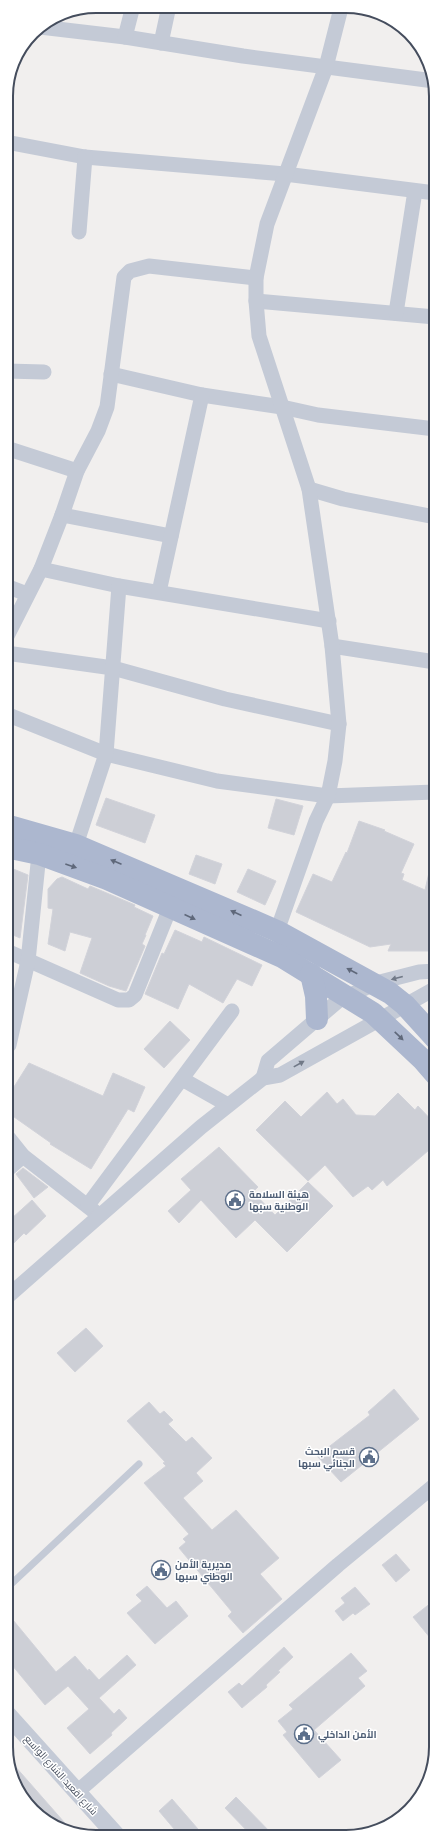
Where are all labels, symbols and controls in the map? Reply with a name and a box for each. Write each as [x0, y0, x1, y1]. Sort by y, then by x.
one-way arrow [110, 859, 122, 865]
one-way arrow [65, 863, 77, 869]
one-way arrow [230, 910, 241, 916]
one-way arrow [184, 914, 196, 920]
one-way arrow [346, 968, 358, 974]
one-way arrow [391, 975, 404, 981]
one-way arrow [394, 1032, 404, 1041]
one-way arrow [293, 1061, 305, 1068]
public building icon: هيئة السلامة الوطنية سبها [224, 1189, 246, 1211]
place label: هيئة السلامة الوطنية سبها [249, 1189, 309, 1213]
place label: قسم البحث الجنائي سبها [298, 1446, 355, 1472]
public building icon: قسم البحث الجنائي سبها [358, 1446, 380, 1468]
public building icon: مديرية الأمن الوطني سبها [150, 1559, 172, 1581]
place label: مديرية الأمن الوطني سبها [175, 1559, 233, 1585]
public building icon: الأمن الداخلي [293, 1723, 315, 1745]
place label: الأمن الداخلي [318, 1729, 377, 1743]
street label: شارع اقعيد الشارع الواسع [22, 1733, 100, 1818]

